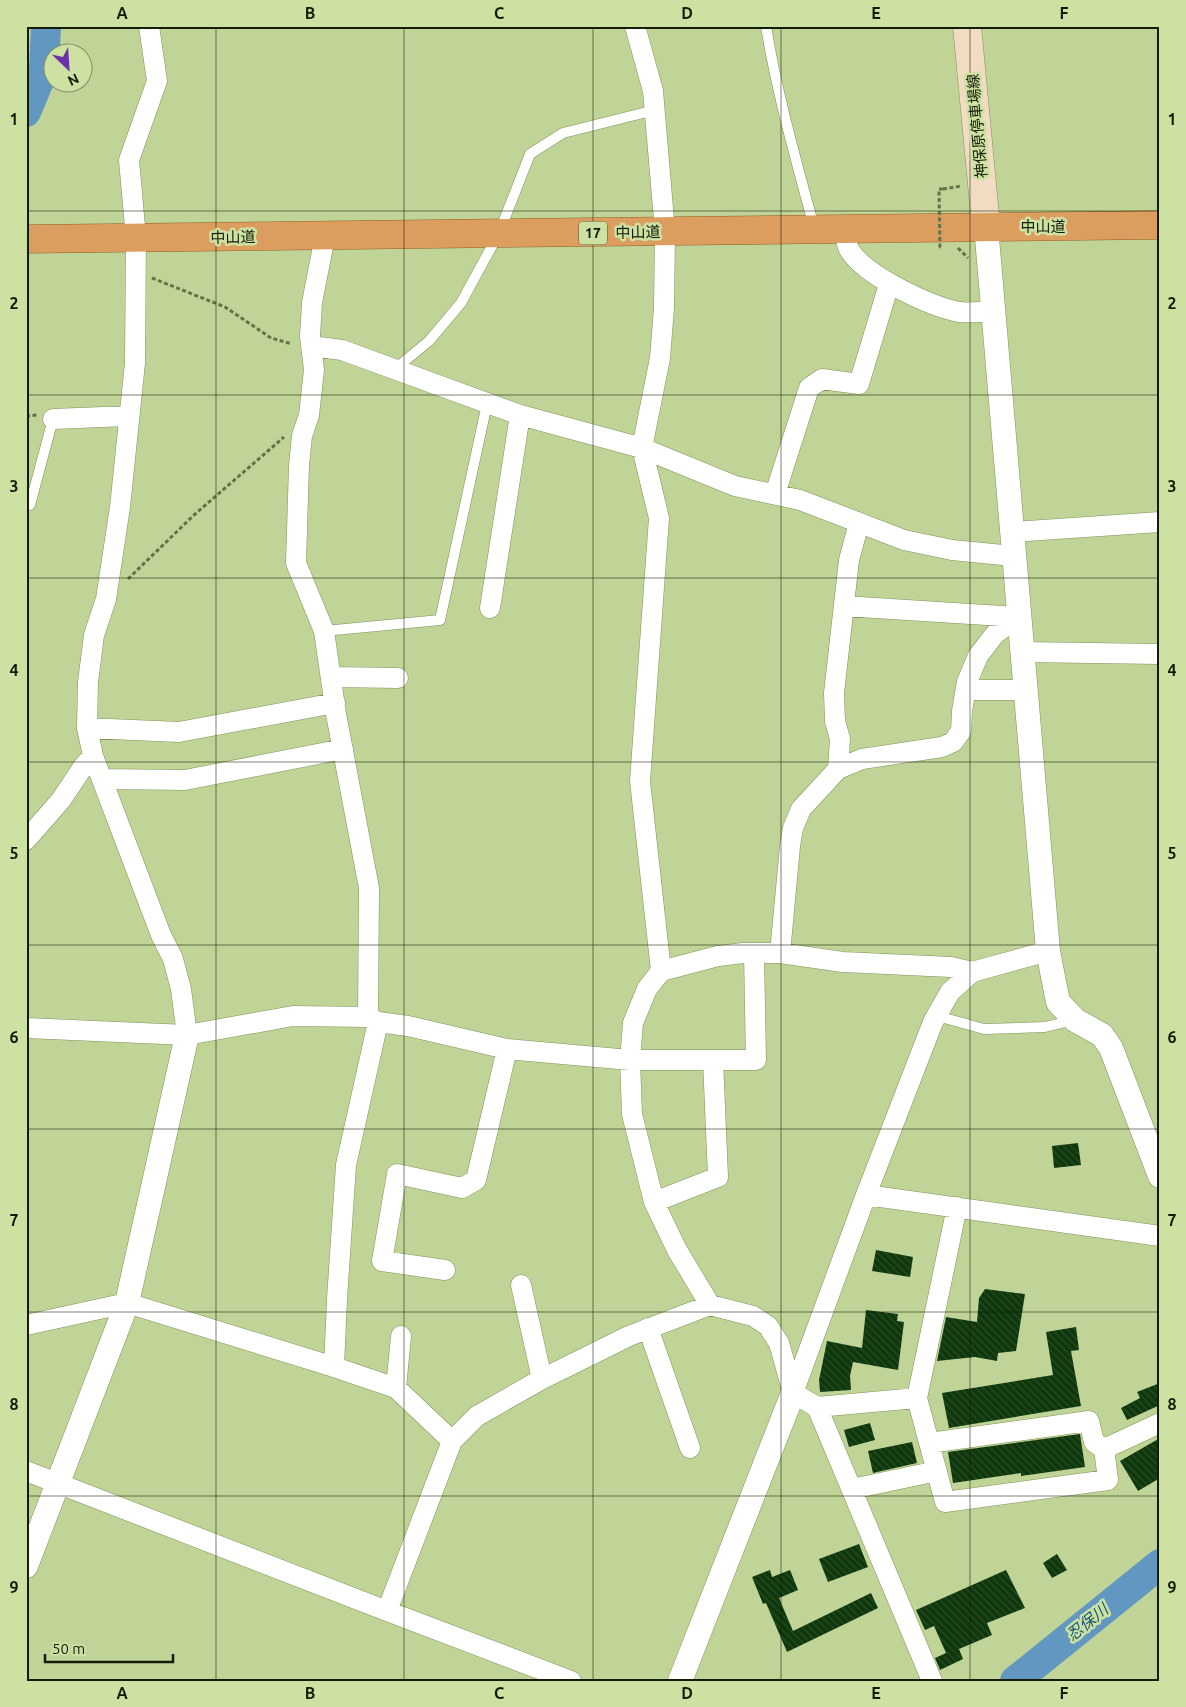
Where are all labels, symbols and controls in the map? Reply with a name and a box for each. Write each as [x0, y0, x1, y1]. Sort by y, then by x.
text: A [116, 4, 128, 22]
text: B [305, 4, 315, 22]
text: C [494, 4, 504, 22]
text: D [681, 4, 693, 22]
text: E [871, 4, 881, 22]
text: F [1060, 4, 1069, 22]
north arrow [42, 42, 92, 92]
text: N [65, 70, 82, 89]
street label: 神保原停車場線 [964, 73, 990, 179]
text: 1 [9, 110, 19, 128]
text: 1 [1167, 110, 1177, 128]
street label: 中山道 [1020, 218, 1066, 235]
road number: 17 [579, 222, 607, 244]
street label: 中山道 [615, 223, 661, 241]
street label: 中山道 [210, 228, 256, 246]
text: 2 [9, 294, 19, 312]
text: 2 [1167, 294, 1177, 312]
text: 3 [9, 477, 19, 495]
text: 3 [1167, 477, 1177, 495]
text: 4 [9, 661, 19, 679]
text: 4 [1167, 661, 1177, 679]
text: 5 [9, 844, 19, 862]
text: 5 [1167, 844, 1177, 862]
text: 6 [9, 1028, 19, 1046]
text: 6 [1167, 1028, 1177, 1046]
text: 7 [9, 1211, 19, 1229]
text: 7 [1167, 1211, 1177, 1229]
text: 8 [9, 1395, 19, 1413]
text: 8 [1167, 1395, 1177, 1413]
text: 9 [9, 1578, 19, 1596]
text: 9 [1167, 1578, 1177, 1596]
water label: 忍保川 [1063, 1599, 1113, 1644]
scale bar [45, 1632, 172, 1664]
text: 50 m [52, 1640, 85, 1657]
text: A [116, 1684, 128, 1702]
text: B [305, 1684, 315, 1702]
text: C [494, 1684, 504, 1702]
text: D [681, 1684, 693, 1702]
text: E [871, 1684, 881, 1702]
text: F [1060, 1684, 1069, 1702]

